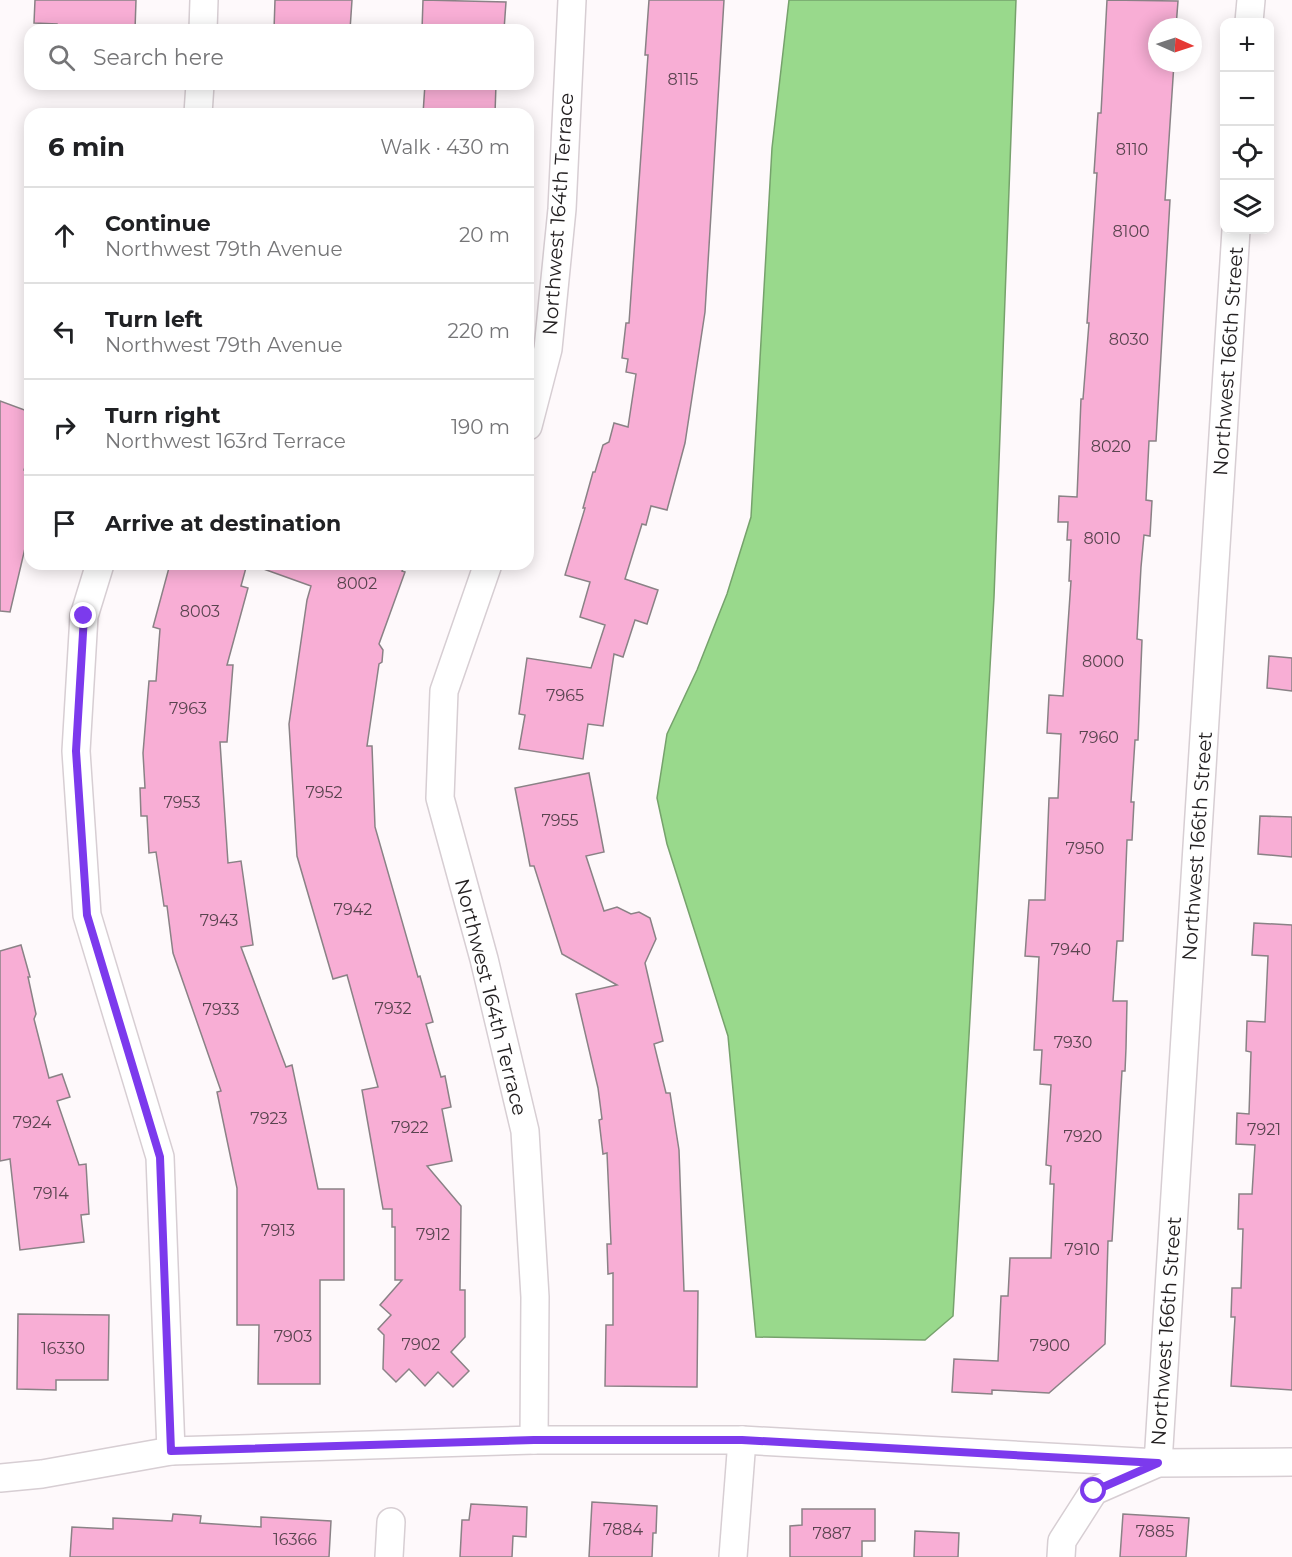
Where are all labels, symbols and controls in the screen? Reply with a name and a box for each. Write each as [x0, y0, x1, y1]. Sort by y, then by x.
north arrow [1148, 18, 1202, 72]
map controls [1220, 18, 1274, 234]
button: + [1220, 18, 1274, 72]
search box [24, 24, 534, 90]
icon: search [45, 41, 78, 74]
text: Search here [93, 44, 224, 71]
house number: 8115 [668, 70, 698, 89]
button: − [1220, 72, 1274, 126]
street label: Northwest 164th Terrace [538, 92, 578, 336]
button: locate [1220, 126, 1274, 180]
text: 6 min [48, 131, 125, 163]
text: Walk · 430 m [380, 135, 510, 159]
house number: 8110 [1116, 140, 1148, 159]
button: layers [1220, 180, 1274, 234]
text: Continue [105, 210, 211, 237]
icon: ahead [48, 219, 81, 252]
house number: 8100 [1112, 222, 1150, 241]
text: 20 m [459, 223, 510, 247]
text: Northwest 79th Avenue [105, 237, 343, 261]
street label: Northwest 166th Street [1208, 245, 1248, 477]
text: Turn left [105, 306, 203, 333]
icon: left [48, 315, 81, 348]
text: 220 m [448, 319, 510, 343]
house number: 8030 [1109, 330, 1149, 349]
text: Northwest 79th Avenue [105, 333, 343, 357]
text: Turn right [105, 402, 220, 429]
icon: right [48, 411, 81, 444]
text: 190 m [451, 415, 510, 439]
text: Northwest 163rd Terrace [105, 429, 346, 453]
house number: 8020 [1091, 437, 1131, 456]
icon: arrive [48, 507, 81, 540]
text: Arrive at destination [105, 510, 341, 537]
house number: 8010 [1083, 529, 1121, 548]
house number: 8002 [337, 574, 377, 593]
route end [70, 602, 96, 628]
house number: 8003 [180, 602, 220, 621]
house number: 8000 [1082, 652, 1124, 671]
house number: 7965 [546, 686, 584, 705]
house number: 7963 [169, 699, 207, 718]
house number: 7960 [1079, 728, 1119, 747]
street label: Northwest 166th Street [1177, 730, 1217, 962]
house number: 7952 [305, 783, 343, 802]
house number: 7953 [163, 793, 201, 812]
house number: 7955 [541, 811, 579, 830]
house number: 7950 [1066, 839, 1104, 858]
street label: Northwest 164th Terrace [450, 876, 532, 1118]
house number: 7942 [334, 900, 372, 919]
house number: 7943 [200, 911, 238, 930]
house number: 7940 [1051, 940, 1091, 959]
house number: 7932 [374, 999, 412, 1018]
house number: 7933 [203, 1000, 239, 1019]
house number: 7930 [1054, 1033, 1092, 1052]
house number: 7923 [250, 1109, 288, 1128]
house number: 7924 [13, 1113, 52, 1132]
house number: 7922 [391, 1118, 429, 1137]
house number: 7921 [1247, 1120, 1281, 1139]
house number: 7920 [1064, 1127, 1102, 1146]
house number: 7914 [33, 1184, 69, 1203]
street label: Northwest 166th Street [1146, 1215, 1186, 1447]
house number: 7913 [261, 1221, 295, 1240]
house number: 7912 [416, 1225, 450, 1244]
house number: 7910 [1064, 1240, 1100, 1259]
house number: 7903 [274, 1327, 312, 1346]
house number: 7902 [402, 1335, 440, 1354]
house number: 7900 [1030, 1336, 1070, 1355]
house number: 16330 [41, 1339, 85, 1358]
route start [1080, 1477, 1106, 1503]
house number: 7884 [603, 1520, 643, 1539]
house number: 7885 [1136, 1522, 1174, 1541]
house number: 7887 [813, 1524, 851, 1543]
house number: 16366 [273, 1530, 317, 1549]

